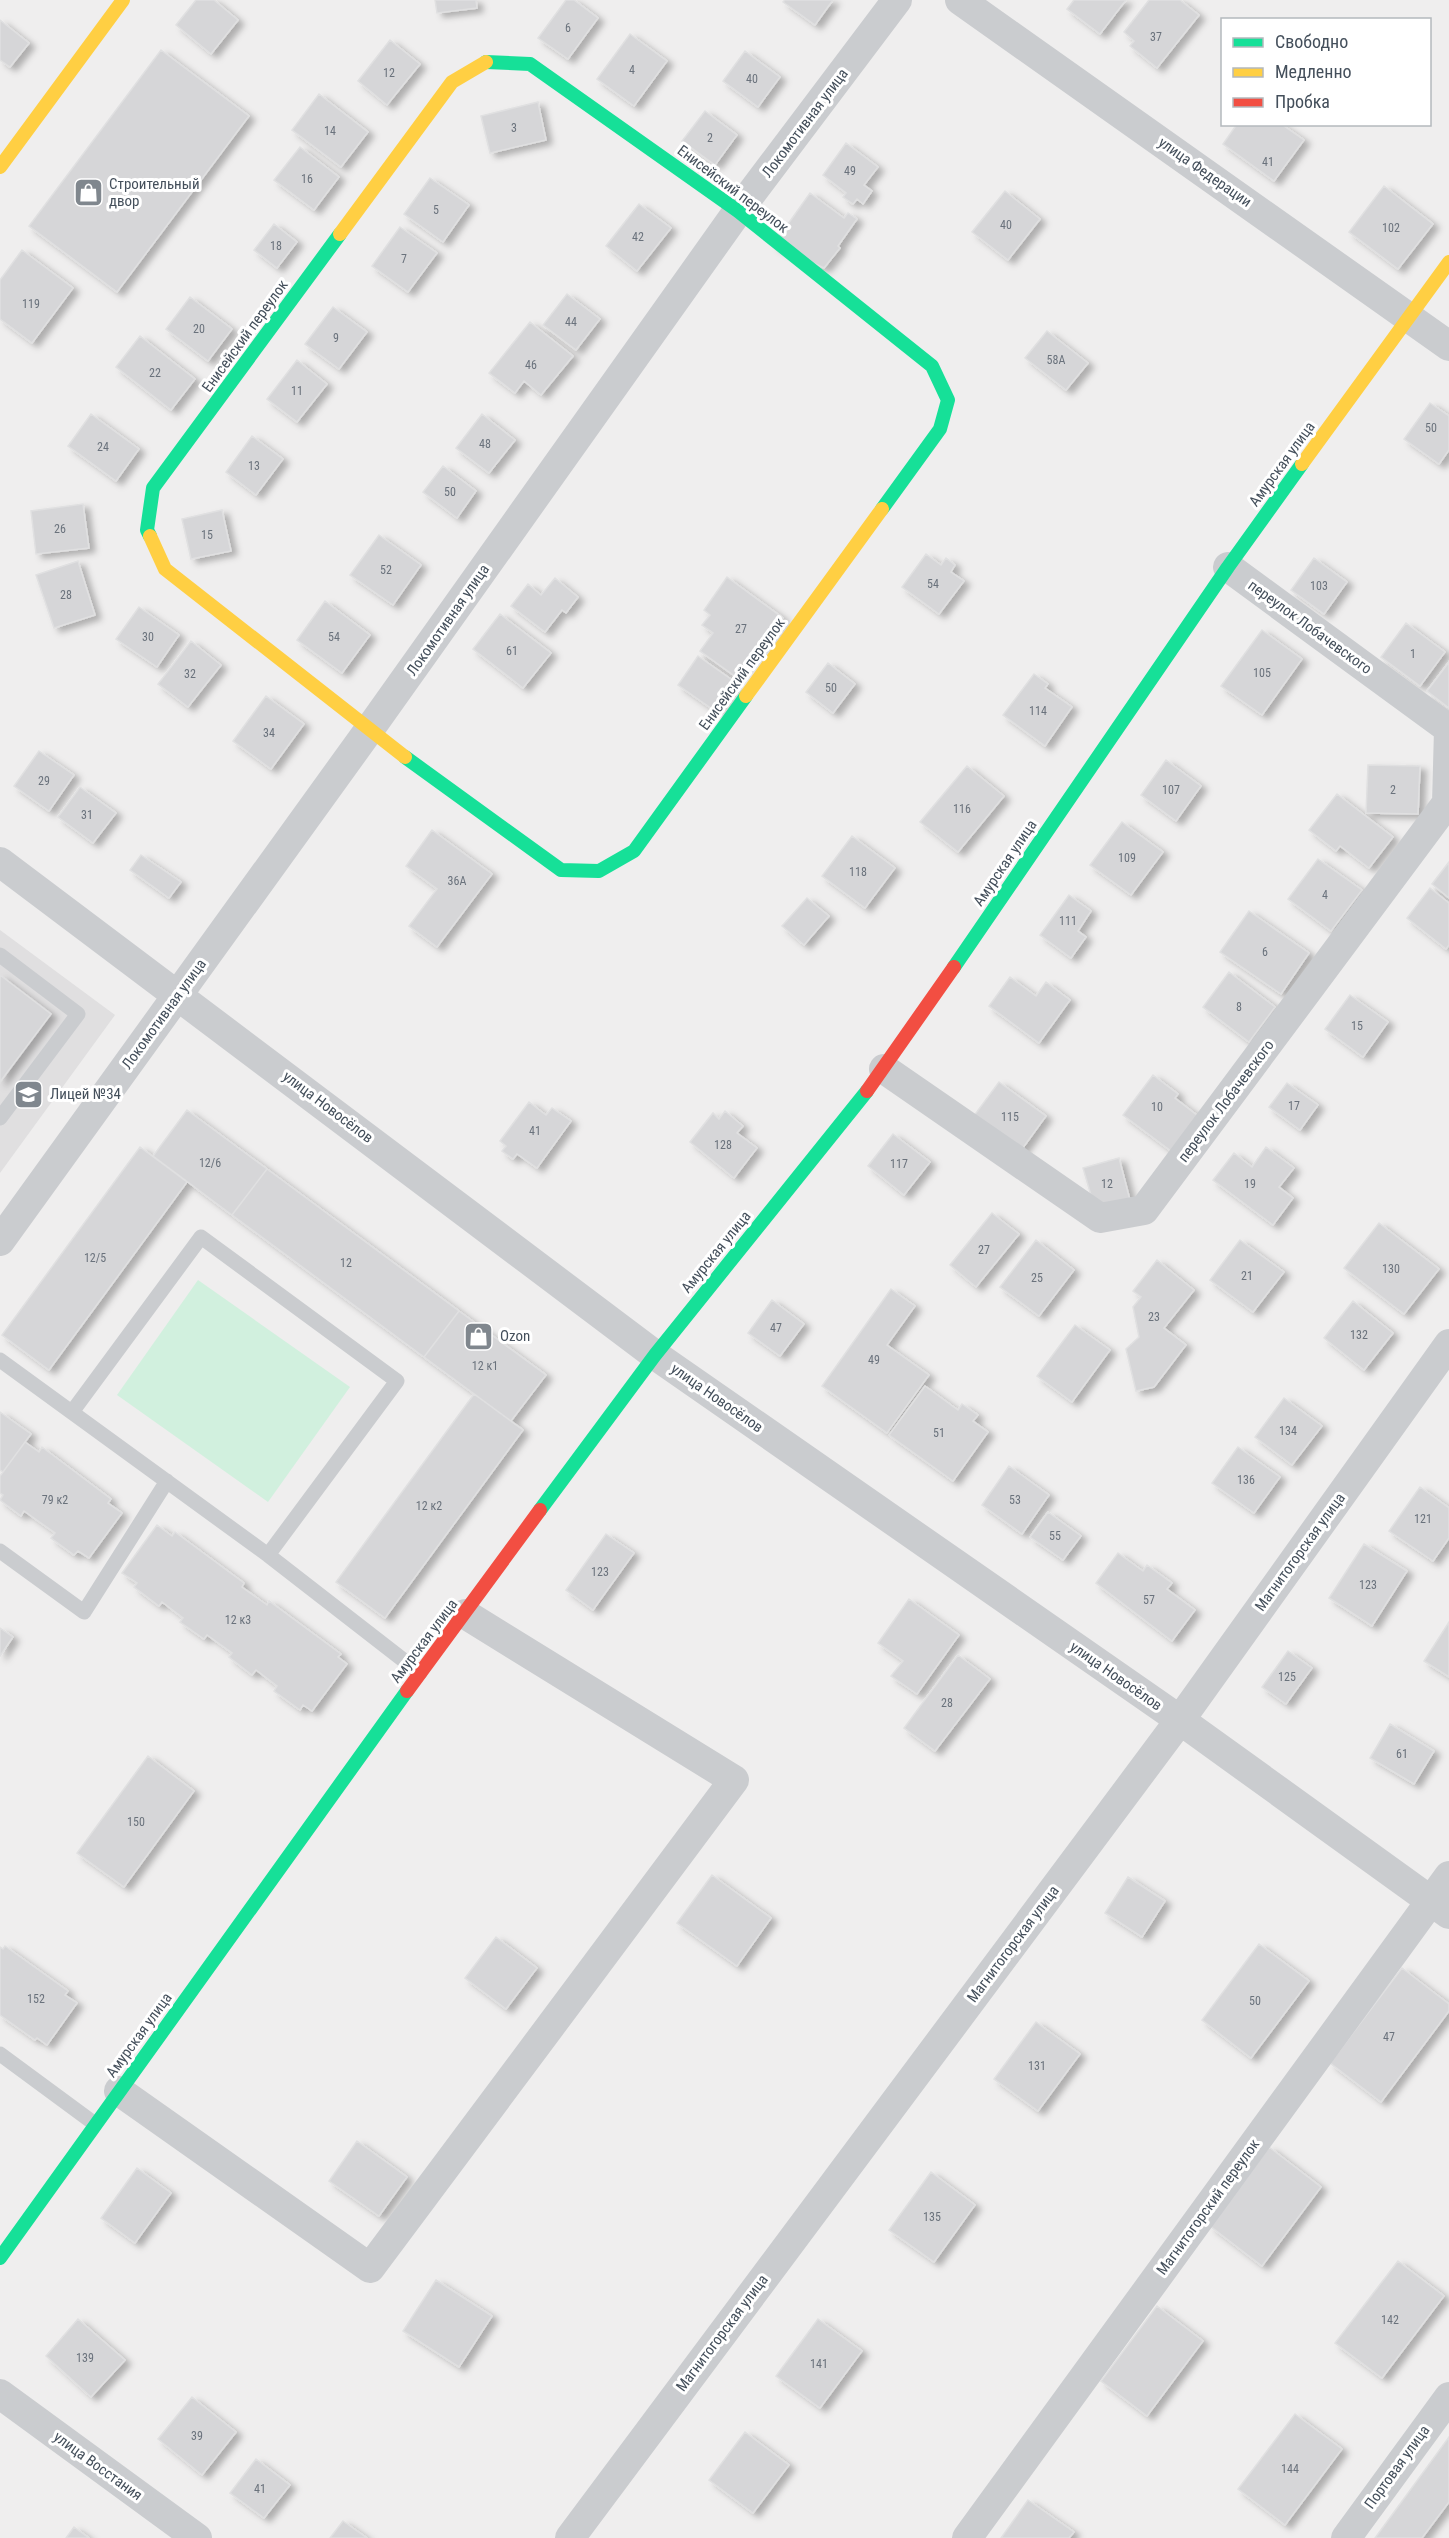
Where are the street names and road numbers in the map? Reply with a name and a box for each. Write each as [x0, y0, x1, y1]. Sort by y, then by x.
street label: Локомотивная улица [758, 65, 852, 181]
street label: улица Федерации [1155, 133, 1255, 211]
street label: Енисейский переулок [674, 141, 792, 237]
street label: Енисейский переулок [198, 276, 292, 396]
street label: Амурская улица [1245, 418, 1319, 510]
street label: Локомотивная улица [403, 561, 493, 679]
street label: переулок Лобачевского [1245, 576, 1375, 678]
street label: Енисейский переулок [695, 614, 789, 734]
street label: Амурская улица [970, 816, 1040, 910]
street label: Локомотивная улица [118, 955, 210, 1073]
street label: переулок Лобачевского [1174, 1036, 1278, 1166]
street label: улица Новосёлов [279, 1067, 377, 1147]
street label: Амурская улица [677, 1207, 755, 1297]
street label: улица Новосёлов [667, 1360, 767, 1436]
street label: Магнитогорская улица [1251, 1489, 1349, 1615]
street label: Амурская улица [387, 1596, 461, 1686]
street label: улица Новосёлов [1066, 1638, 1166, 1714]
street label: Магнитогорская улица [963, 1882, 1063, 2006]
street label: Амурская улица [102, 1989, 176, 2081]
street label: Магнитогорский переулок [1153, 2136, 1263, 2278]
street label: Магнитогорская улица [672, 2271, 772, 2395]
street label: Портовая улица [1361, 2422, 1433, 2512]
street label: улица Восстания [50, 2428, 146, 2504]

